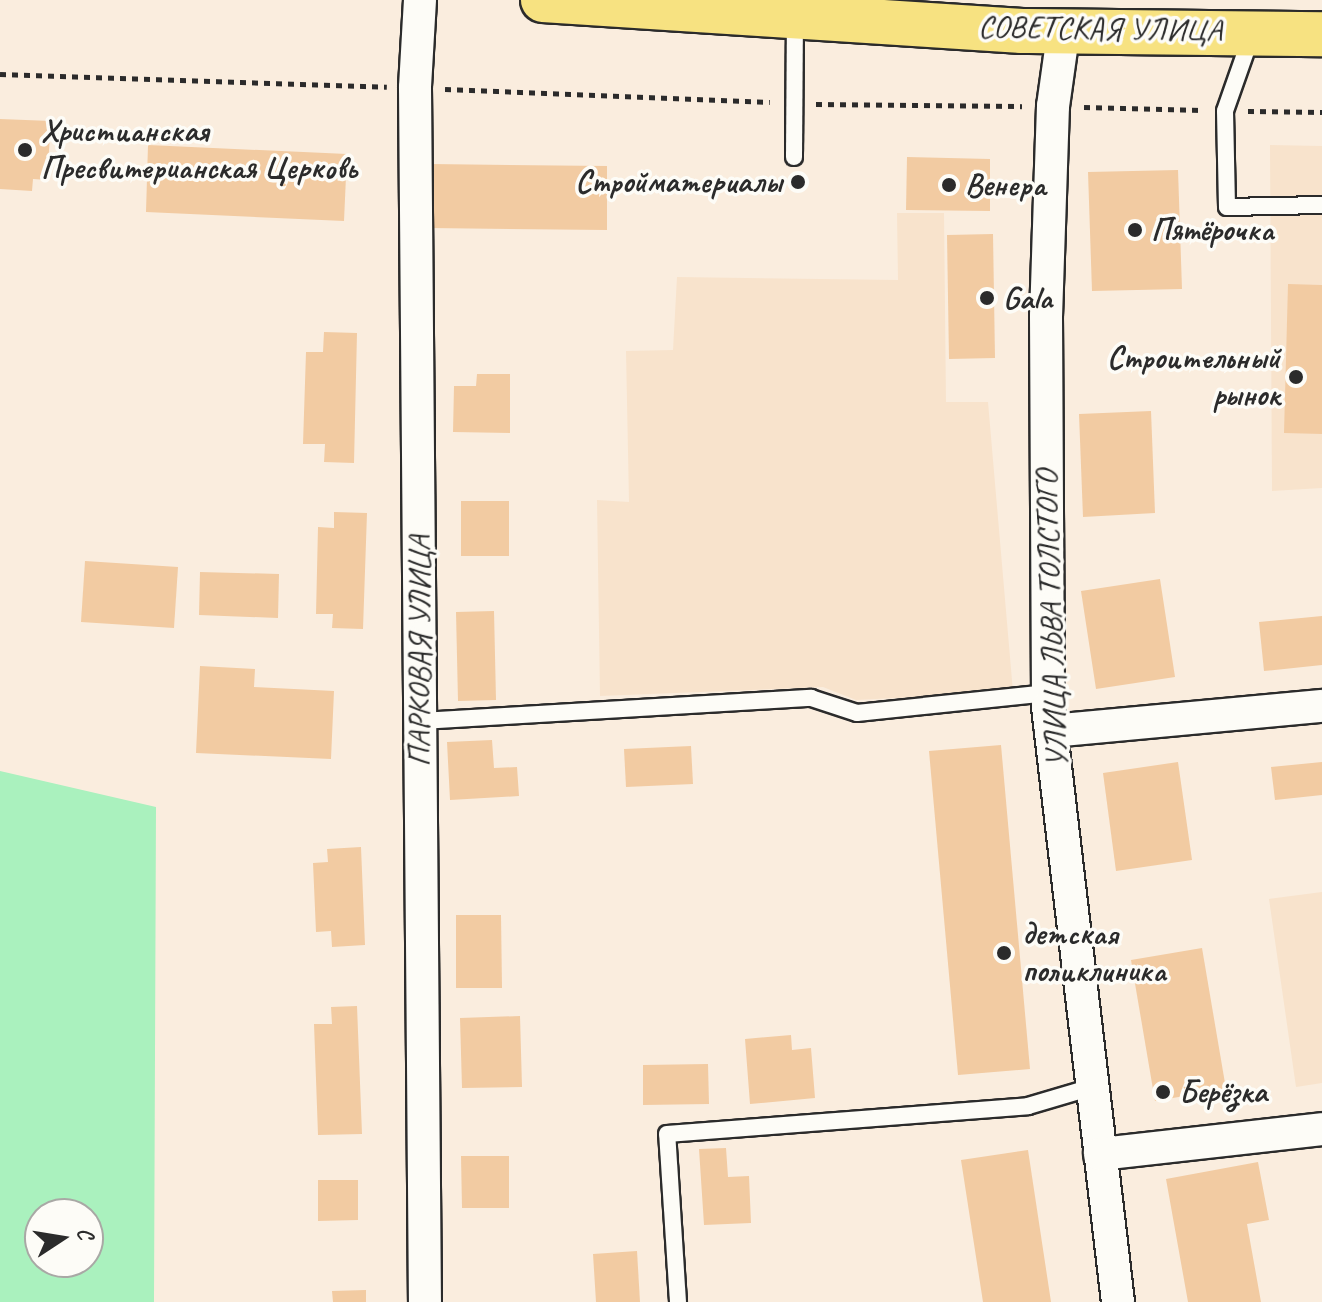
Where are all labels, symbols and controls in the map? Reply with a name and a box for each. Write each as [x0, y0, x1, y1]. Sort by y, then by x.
street label: СОВЕТСКАЯ УЛИЦА [978, 8, 1222, 50]
place label: Христианская Пресвитерианская Церковь [41, 113, 356, 188]
marker: Христианская Пресвитерианская Церковь [16, 141, 34, 159]
place label: Стройматериалы [575, 163, 782, 201]
place label: Венера [965, 166, 1045, 204]
marker: Стройматериалы [789, 173, 807, 191]
marker: Венера [940, 176, 958, 194]
place label: Пятёрочка [1151, 211, 1274, 249]
marker: Пятёрочка [1126, 221, 1144, 239]
place label: Gala [1003, 279, 1052, 317]
marker: Gala [978, 289, 996, 307]
place label: Строительный рынок [1107, 340, 1280, 415]
marker: Строительный рынок [1287, 368, 1305, 386]
street label: УЛИЦА ЛЬВА ТОЛСТОГО [1028, 469, 1076, 769]
street label: ПАРКОВАЯ УЛИЦА [401, 535, 439, 767]
place label: детская поликлиника [1022, 916, 1166, 991]
marker: детская поликлиника [993, 942, 1015, 964]
place label: Берёзка [1179, 1073, 1267, 1111]
marker: Берёзка [1154, 1083, 1172, 1101]
north arrow [24, 1198, 104, 1278]
text: С [71, 1225, 100, 1242]

